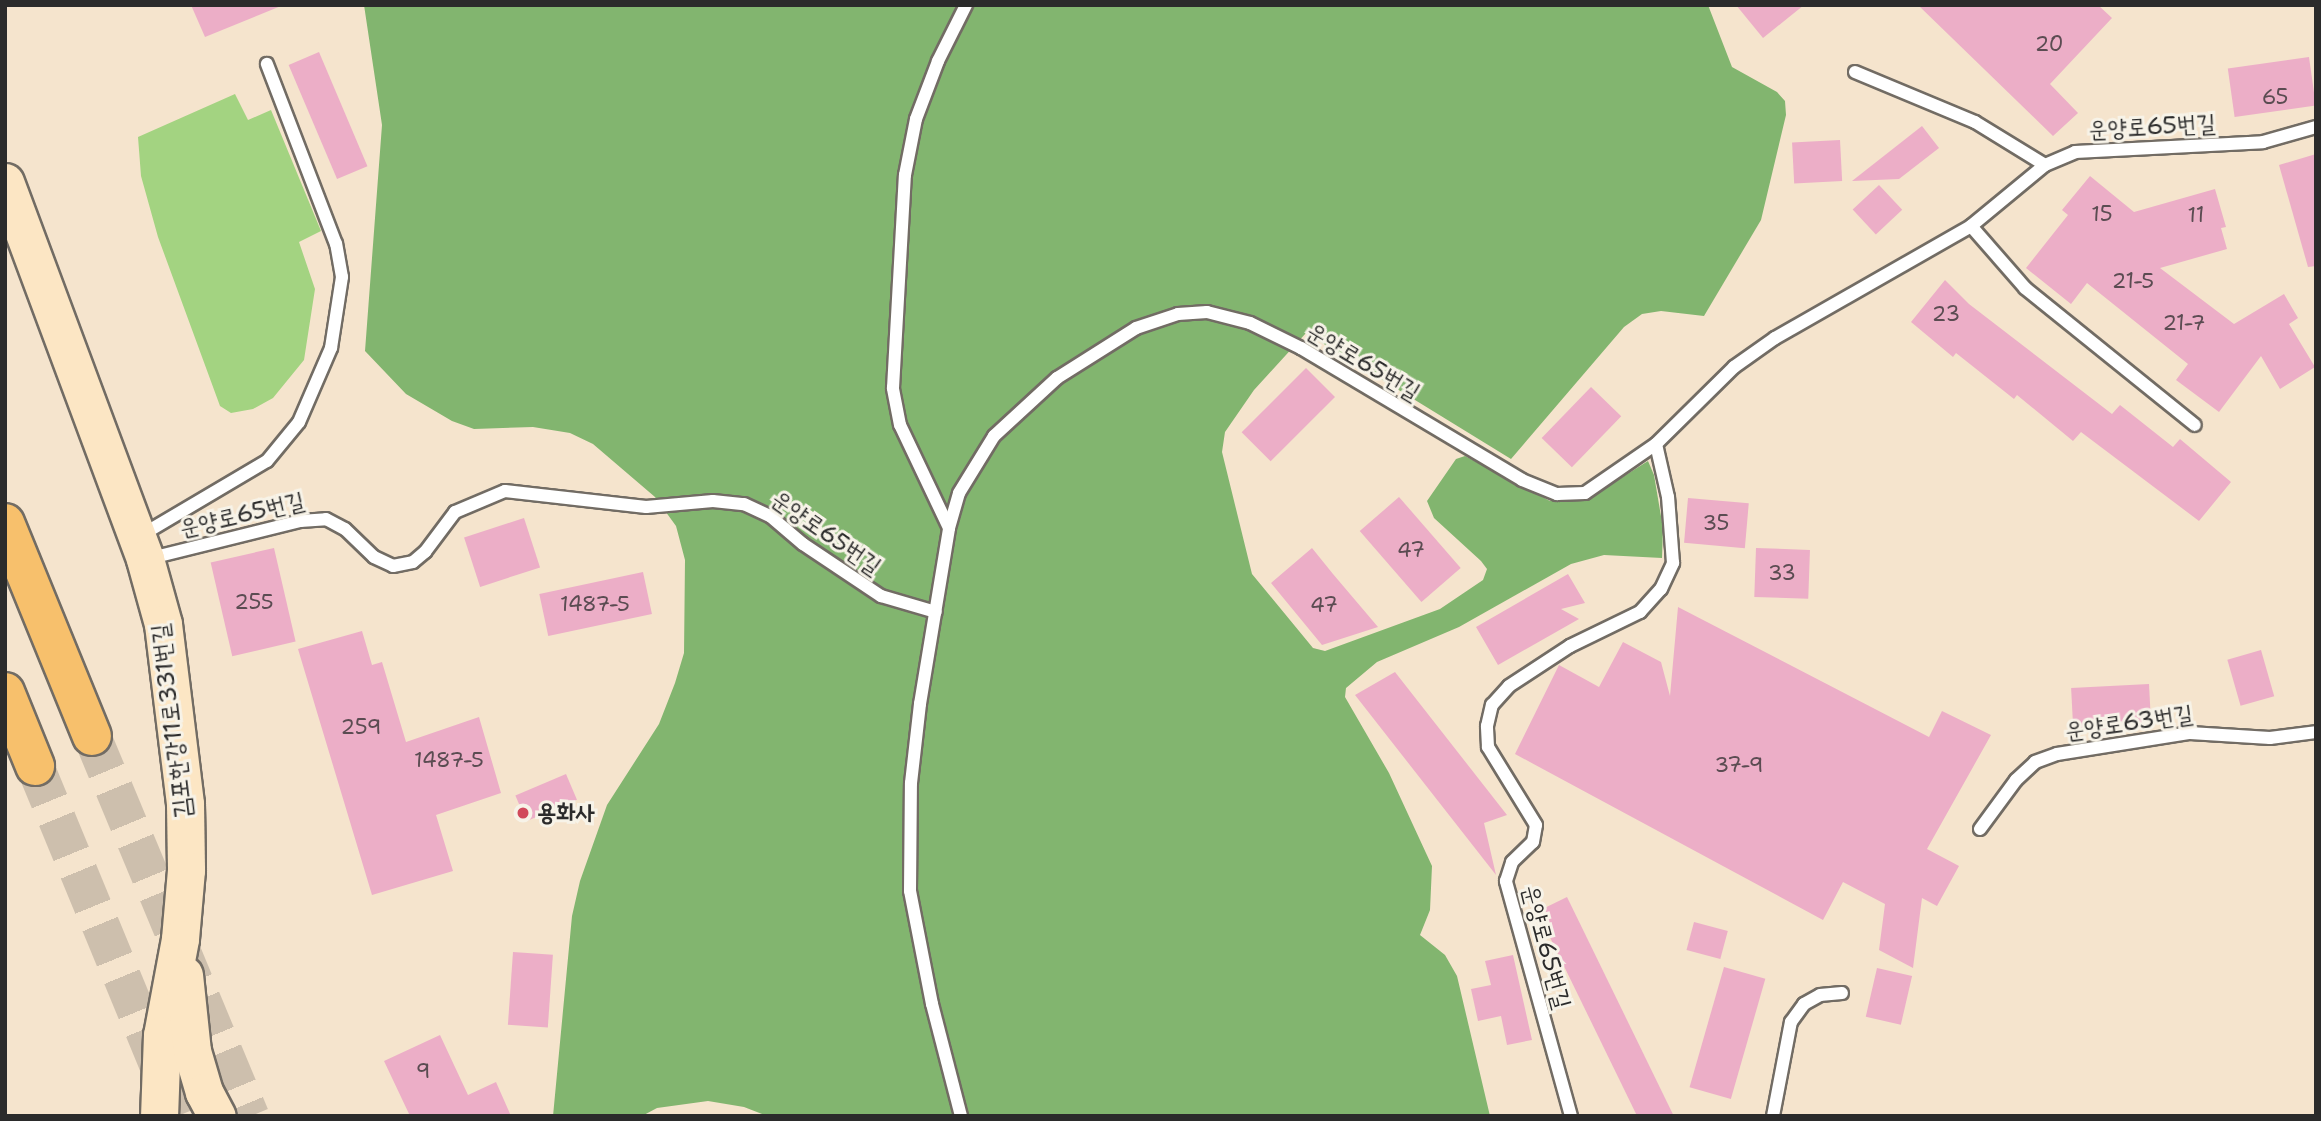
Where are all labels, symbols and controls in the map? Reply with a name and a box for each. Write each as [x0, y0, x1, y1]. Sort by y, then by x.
house number: 20 [2035, 31, 2063, 57]
house number: 65 [2262, 84, 2288, 110]
street label: 운양로65번길 [2088, 109, 2216, 145]
house number: 15 [2091, 201, 2113, 227]
house number: 11 [2188, 202, 2204, 228]
house number: 21-5 [2112, 268, 2154, 294]
house number: 23 [1932, 301, 1960, 327]
house number: 21-7 [2162, 310, 2206, 336]
street label: 운양로65번길 [1301, 317, 1425, 407]
street label: 운양로65번길 [766, 485, 886, 581]
street label: 운양로65번길 [177, 487, 307, 543]
house number: 35 [1703, 510, 1729, 536]
house number: 47 [1397, 537, 1425, 563]
house number: 33 [1768, 560, 1796, 586]
house number: 255 [234, 589, 274, 615]
house number: 1487-5 [560, 591, 630, 617]
house number: 47 [1310, 592, 1338, 618]
street label: 김포한강11로331번길 [146, 622, 198, 820]
street label: 운양로63번길 [2063, 700, 2195, 746]
house number: 259 [341, 714, 381, 740]
house number: 1487-5 [414, 747, 484, 773]
house number: 37-9 [1714, 752, 1764, 778]
place label: 용화사 [537, 799, 595, 827]
marker: 용화사 [515, 805, 531, 821]
street label: 운양로65번길 [1516, 882, 1576, 1012]
house number: 9 [416, 1058, 430, 1084]

